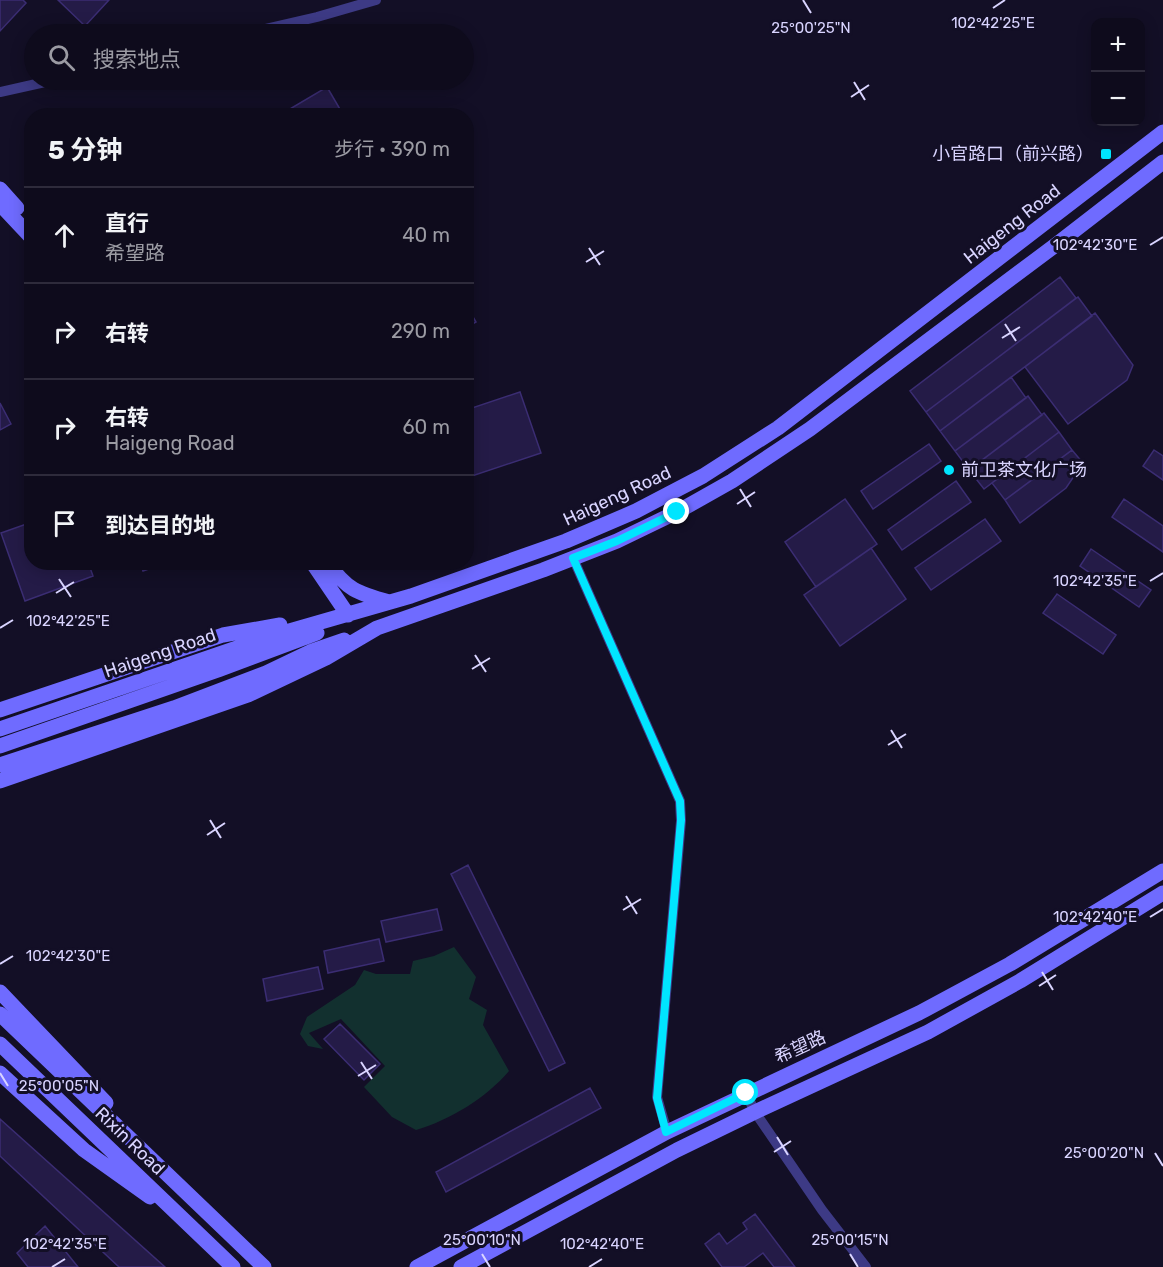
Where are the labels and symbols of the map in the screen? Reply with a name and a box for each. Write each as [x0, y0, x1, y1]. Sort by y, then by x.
text: 102°42'25"E [951, 14, 1035, 32]
text: 25°00'25"N [771, 19, 851, 37]
place label: 小官路口（前兴路） [932, 143, 1094, 165]
marker: 小官路口（前兴路） [1099, 147, 1113, 161]
street label: Haigeng Road [959, 179, 1065, 269]
text: 102°42'30"E [1053, 236, 1137, 254]
place label: 前卫茶文化广场 [961, 459, 1087, 481]
street label: Haigeng Road [559, 461, 675, 531]
marker: 前卫茶文化广场 [942, 463, 956, 477]
route end [663, 498, 689, 524]
text: 102°42'35"E [1053, 572, 1137, 590]
text: 102°42'25"E [26, 612, 110, 630]
street label: Haigeng Road [101, 624, 219, 682]
text: 102°42'40"E [1053, 908, 1137, 926]
text: 102°42'30"E [26, 947, 110, 965]
street label: 希望路 [771, 1026, 829, 1068]
text: 25°00'05"N [19, 1077, 99, 1095]
route start [732, 1079, 758, 1105]
street label: Rixin Road [91, 1102, 169, 1180]
text: 25°00'20"N [1064, 1144, 1144, 1162]
text: 25°00'10"N [443, 1231, 521, 1249]
text: 25°00'15"N [811, 1231, 889, 1249]
text: 102°42'35"E [23, 1235, 107, 1253]
text: 102°42'40"E [560, 1235, 644, 1253]

